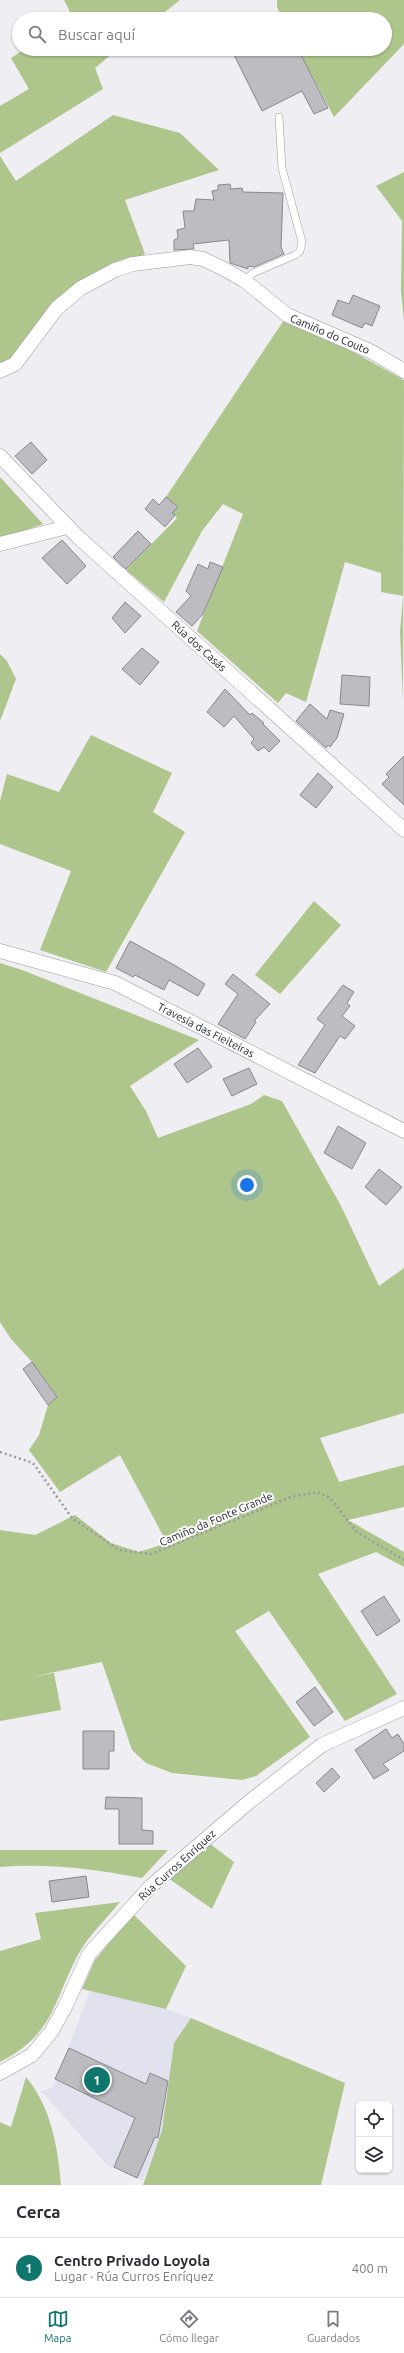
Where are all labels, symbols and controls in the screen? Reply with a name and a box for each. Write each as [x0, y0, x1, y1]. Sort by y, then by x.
search box [12, 12, 392, 56]
icon: search [26, 23, 48, 45]
text: Buscar aquí [58, 26, 135, 43]
street label: Camiño do Couto [288, 312, 372, 356]
street label: Rúa dos Casás [169, 618, 229, 674]
street label: Travesía das Fieiteiras [156, 1000, 256, 1060]
your location [237, 1175, 257, 1195]
street label: Camiño da Fonte Grande [158, 1490, 274, 1548]
street label: Rúa Curros Enríquez [136, 1827, 218, 1903]
pin: 1 [84, 2065, 110, 2095]
map controls [356, 2101, 392, 2173]
button: locate [356, 2101, 392, 2137]
button: layers [356, 2137, 392, 2173]
text: Cerca [16, 2202, 61, 2221]
text: Centro Privado Loyola [54, 2252, 210, 2269]
text: 1 [25, 2261, 33, 2275]
text: 400 m [352, 2261, 388, 2275]
text: Lugar · Rúa Curros Enríquez [54, 2269, 214, 2283]
tab: Mapa [44, 2308, 71, 2344]
tab: Cómo llegar [159, 2308, 219, 2344]
tab: Guardados [307, 2308, 360, 2344]

